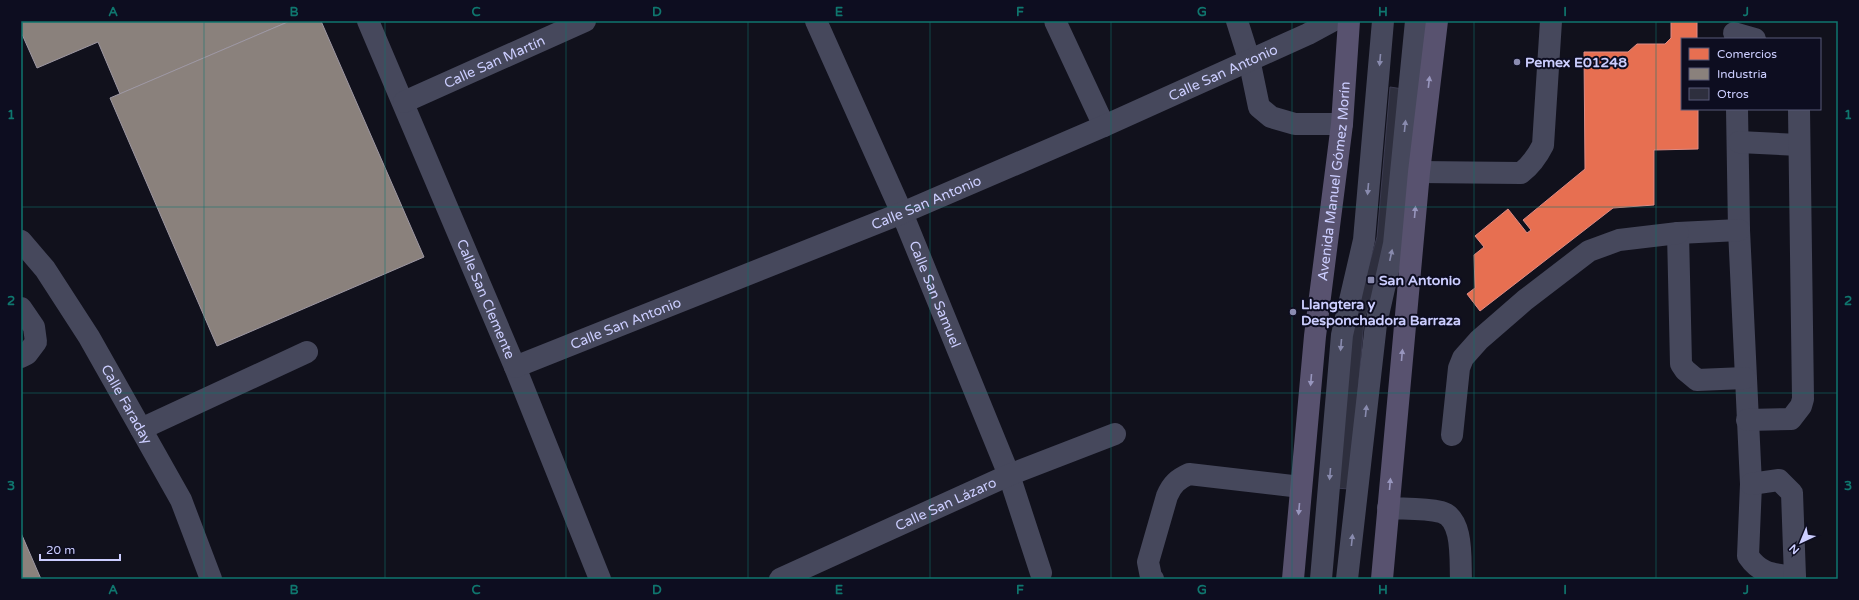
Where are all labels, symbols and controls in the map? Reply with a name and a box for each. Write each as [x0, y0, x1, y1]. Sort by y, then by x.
text: A [108, 4, 118, 20]
text: B [289, 4, 299, 20]
text: C [471, 4, 481, 20]
text: D [652, 4, 662, 20]
text: E [835, 4, 843, 20]
text: F [1016, 4, 1024, 20]
text: G [1197, 4, 1207, 20]
text: H [1378, 4, 1388, 20]
text: I [1563, 4, 1567, 20]
text: J [1742, 4, 1749, 20]
street label: Calle San Martín [441, 32, 548, 92]
legend [1681, 38, 1821, 110]
street label: Calle San Antonio [1166, 41, 1280, 105]
text: Comercios [1717, 47, 1777, 61]
one-way arrow [1377, 54, 1383, 66]
place label: Pemex E01248 [1525, 54, 1627, 71]
marker: Pemex E01248 [1512, 57, 1522, 67]
text: Industria [1717, 67, 1767, 81]
one-way arrow [1426, 76, 1433, 88]
street label: Avenida Manuel Gómez Morín [1314, 81, 1354, 282]
text: Otros [1717, 87, 1749, 101]
text: 1 [7, 107, 15, 123]
text: 1 [1844, 107, 1852, 123]
one-way arrow [1402, 120, 1409, 132]
street label: Calle San Antonio [869, 172, 984, 233]
one-way arrow [1365, 183, 1372, 195]
one-way arrow [1412, 205, 1418, 218]
street label: Calle San Clemente [453, 237, 519, 362]
street label: Calle San Samuel [905, 238, 964, 350]
one-way arrow [1389, 249, 1395, 261]
place label: San Antonio [1379, 272, 1461, 289]
marker: San Antonio [1366, 275, 1376, 285]
text: 2 [7, 293, 15, 309]
text: 2 [1844, 293, 1852, 309]
street label: Calle San Antonio [568, 294, 684, 353]
place label: Llangtera y Desponchadora Barraza [1301, 296, 1461, 329]
marker: Llangtera y Desponchadora Barraza [1288, 307, 1298, 317]
one-way arrow [1337, 339, 1344, 351]
one-way arrow [1399, 349, 1405, 361]
street label: Calle Faraday [97, 362, 156, 448]
one-way arrow [1307, 374, 1314, 386]
one-way arrow [1363, 405, 1369, 417]
one-way arrow [1327, 468, 1334, 480]
street label: Calle San Lázaro [893, 474, 999, 535]
text: 3 [7, 478, 15, 494]
one-way arrow [1387, 478, 1393, 490]
text: 3 [1844, 478, 1852, 494]
one-way arrow [1296, 503, 1303, 515]
north arrow [1781, 522, 1821, 562]
one-way arrow [1348, 534, 1355, 546]
scale bar [40, 536, 120, 562]
text: N [1787, 541, 1802, 557]
text: 20 m [46, 543, 75, 557]
text: A [108, 582, 118, 598]
text: B [289, 582, 299, 598]
text: C [471, 582, 481, 598]
text: D [652, 582, 662, 598]
text: E [835, 582, 843, 598]
text: F [1016, 582, 1024, 598]
text: G [1197, 582, 1207, 598]
text: H [1378, 582, 1388, 598]
text: I [1563, 582, 1567, 598]
text: J [1742, 582, 1749, 598]

